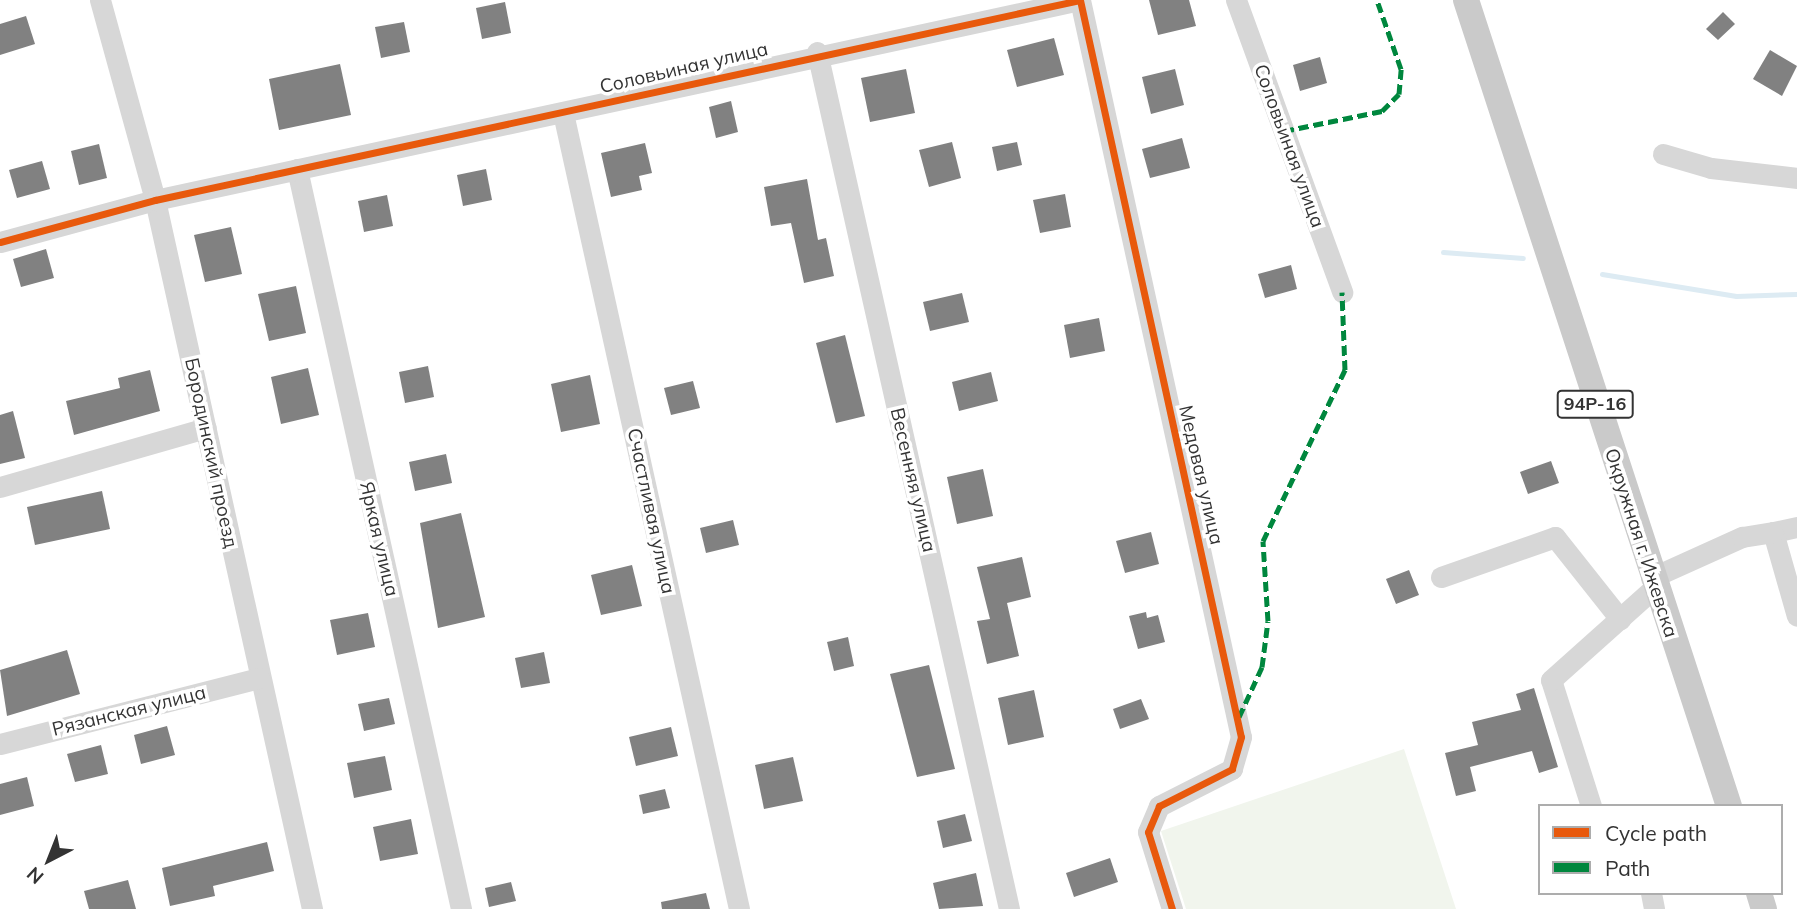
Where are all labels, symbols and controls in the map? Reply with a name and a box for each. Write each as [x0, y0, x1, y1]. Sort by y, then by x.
street label: Соловьиная улица [598, 38, 770, 98]
street label: Соловьиная улица [1249, 61, 1329, 231]
street label: Бородинский проезд [180, 356, 242, 550]
road number: 94Р-16 [1556, 390, 1634, 418]
street label: Медовая улица [1174, 403, 1228, 547]
street label: Весенняя улица [885, 406, 941, 554]
street label: Счастливая улица [622, 426, 680, 596]
street label: Окружная г. Ижевска [1600, 446, 1682, 640]
street label: Яркая улица [355, 479, 403, 599]
street label: Рязанская улица [50, 681, 208, 741]
legend [1538, 804, 1783, 895]
text: Cycle path [1605, 820, 1707, 846]
north arrow [14, 825, 84, 895]
text: Path [1605, 855, 1650, 881]
text: N [22, 862, 48, 889]

